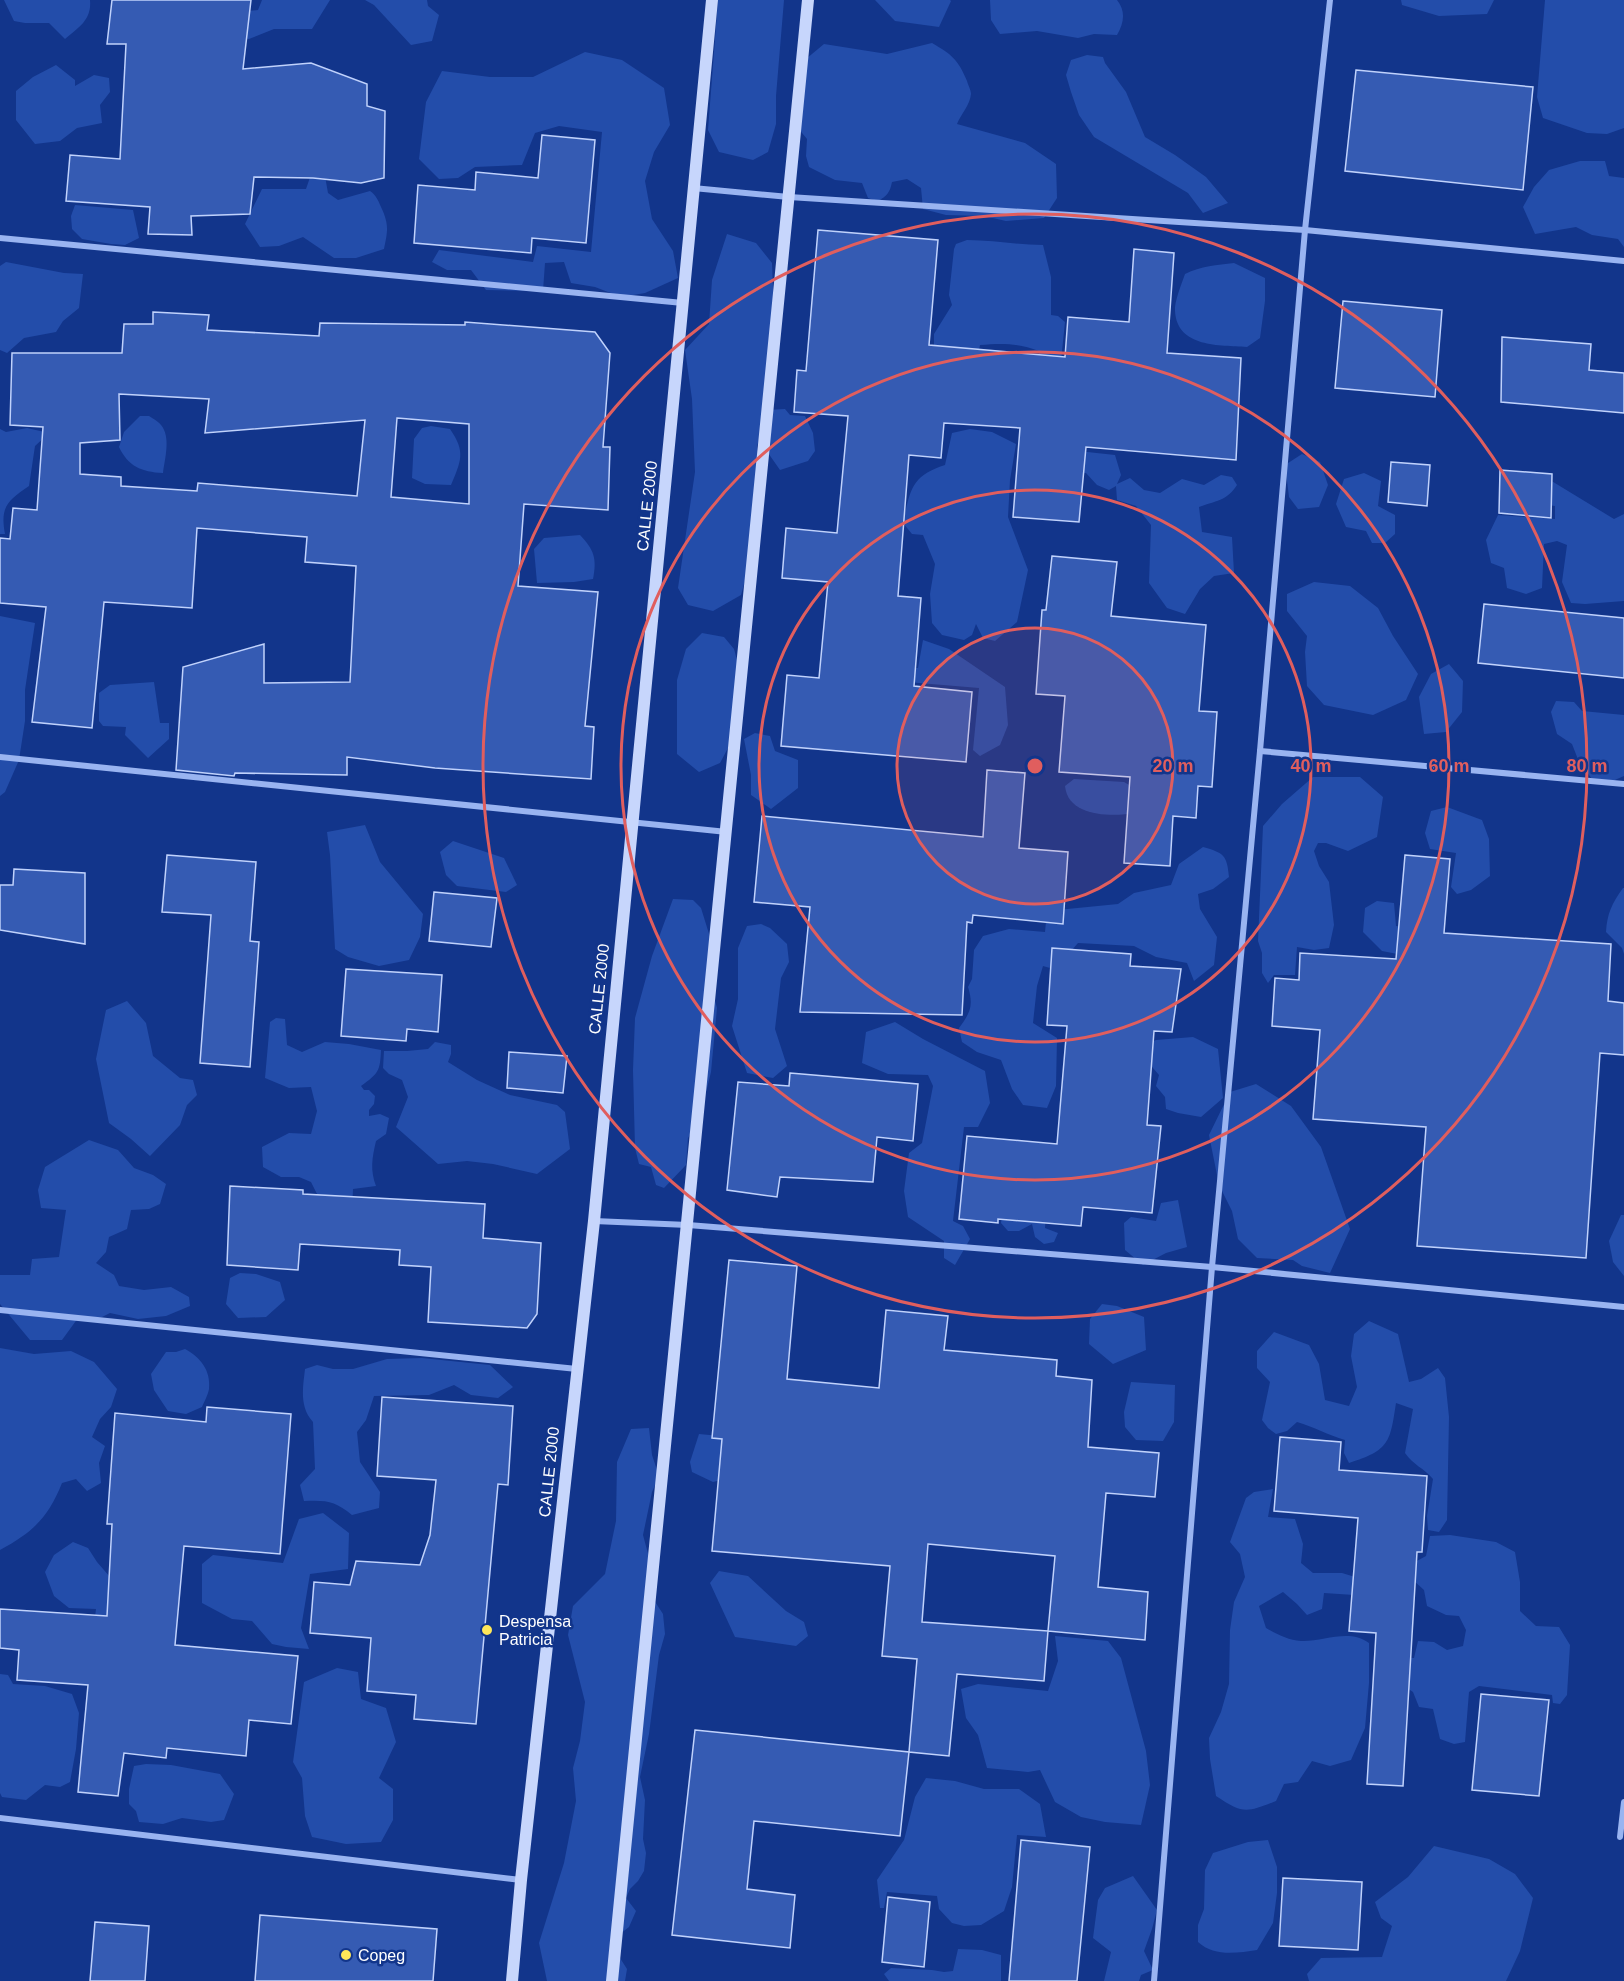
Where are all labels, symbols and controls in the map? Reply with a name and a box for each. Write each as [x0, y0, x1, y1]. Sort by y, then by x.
street label: CALLE 2000 [634, 460, 660, 552]
centre of rings [1025, 756, 1045, 776]
text: 20 m [1152, 756, 1194, 776]
text: 40 m [1290, 756, 1332, 776]
text: 60 m [1428, 756, 1470, 776]
text: 80 m [1566, 756, 1608, 776]
street label: CALLE 2000 [586, 943, 612, 1035]
street label: CALLE 2000 [536, 1426, 562, 1518]
place label: Despensa Patricia [499, 1613, 571, 1648]
marker: Despensa Patricia [480, 1623, 494, 1637]
place label: Copeg [358, 1947, 405, 1964]
marker: Copeg [339, 1948, 353, 1962]

